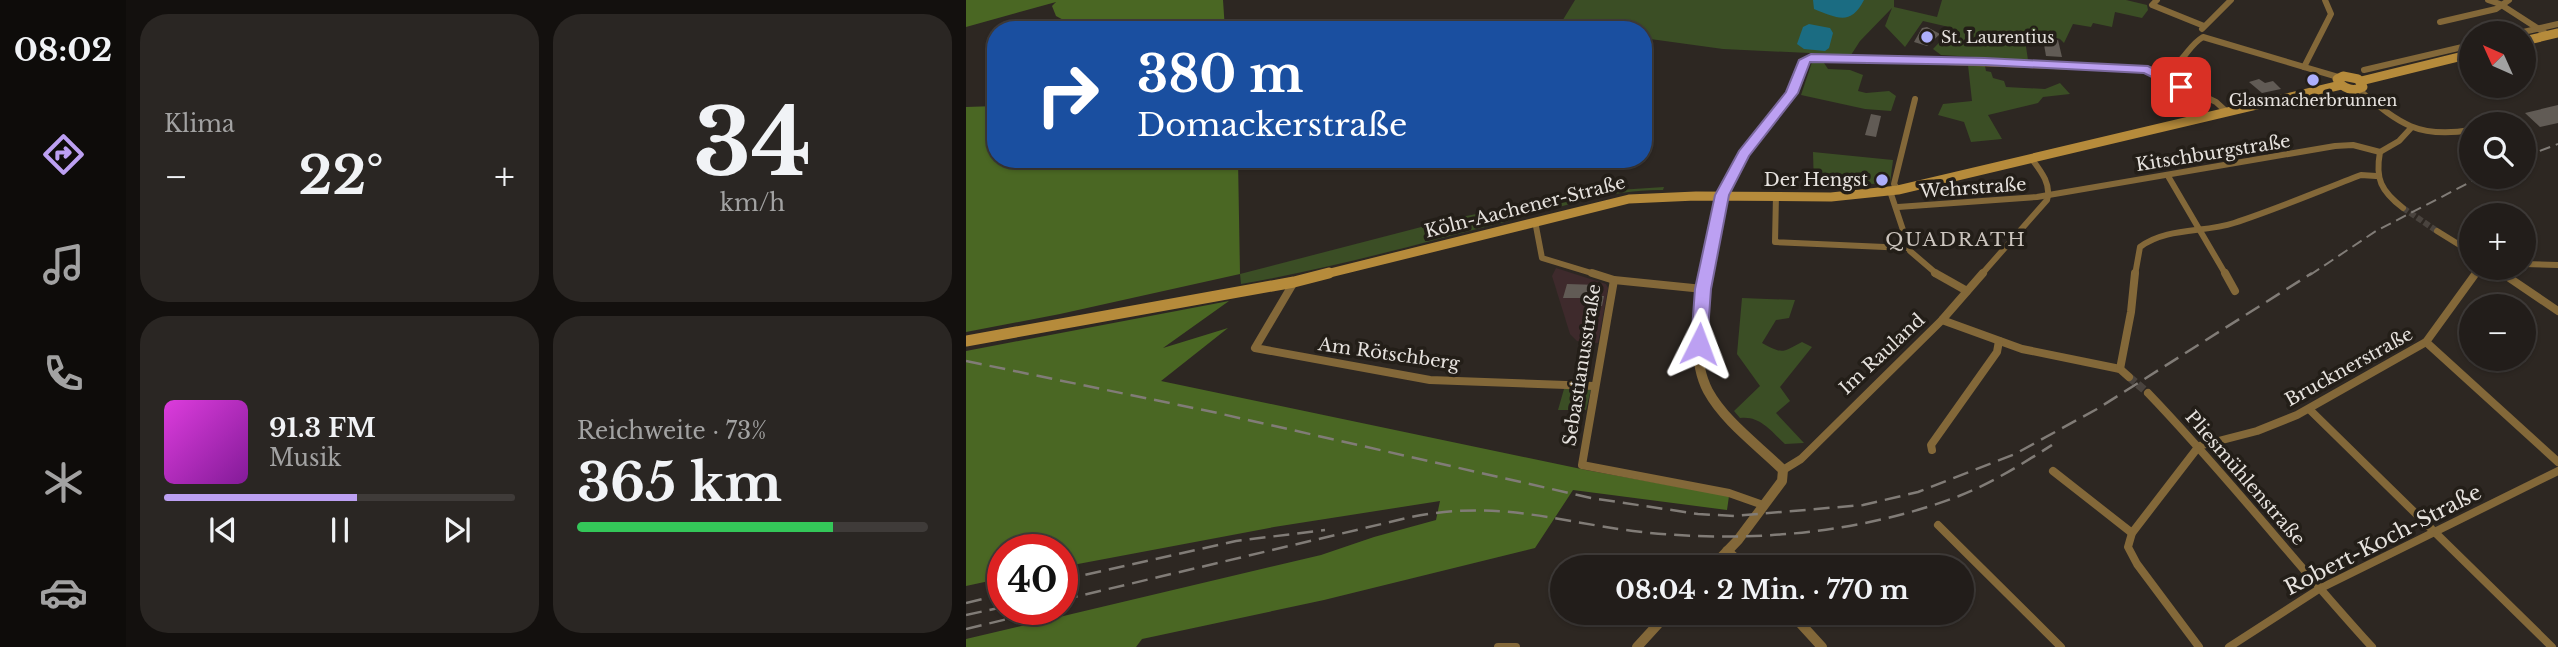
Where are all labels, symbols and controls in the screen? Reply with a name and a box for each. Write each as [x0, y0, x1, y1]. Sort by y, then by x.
north arrow [2459, 21, 2536, 98]
map controls [2459, 21, 2536, 371]
place label: St. Laurentius [1941, 27, 2054, 47]
marker: St. Laurentius [1919, 29, 1935, 45]
text: 08:02 [14, 30, 112, 70]
text: 380 m [1137, 44, 1304, 105]
icon: right [1022, 49, 1113, 140]
pin [2151, 57, 2211, 117]
icon: arrive [2162, 68, 2200, 106]
marker: Glasmacherbrunnen [2305, 72, 2321, 88]
text: 34 [693, 87, 812, 200]
place label: Glasmacherbrunnen [2229, 90, 2397, 110]
text: Domackerstraße [1137, 105, 1407, 145]
text: Klima [164, 110, 235, 138]
button: search [2459, 112, 2536, 189]
icon: directions [39, 130, 88, 179]
street label: Kitschburgstraße [2134, 130, 2292, 176]
text: 22° [299, 144, 384, 208]
text: − [164, 153, 188, 200]
text: + [494, 153, 515, 200]
place label: Der Hengst [1764, 169, 1868, 191]
street label: Köln-Aachener-Straße [1422, 171, 1628, 243]
marker: Der Hengst [1874, 172, 1890, 188]
street label: Wehrstraße [1918, 173, 2027, 203]
text: km/h [720, 189, 785, 217]
button: + [2459, 203, 2536, 280]
district label: QUADRATH [1885, 228, 2027, 251]
icon: music [39, 240, 88, 289]
street label: Sebastianusstraße [1558, 283, 1606, 447]
button: − [2459, 294, 2536, 371]
position arrow [1662, 307, 1736, 381]
street label: Im Rauland [1835, 309, 1929, 399]
street label: Brucknerstraße [2281, 323, 2417, 411]
street label: Am Rötschberg [1316, 333, 1461, 375]
icon: phone [39, 349, 88, 398]
street label: Pliesmühlenstraße [2181, 406, 2309, 550]
text: 91.3 FM [269, 412, 376, 444]
text: Reichweite · 73% [577, 417, 767, 445]
text: Musik [269, 444, 341, 472]
text: 365 km [577, 451, 782, 515]
icon: climate [39, 458, 88, 507]
street label: Robert-Koch-Straße [2280, 479, 2486, 601]
icon: previous [204, 511, 242, 549]
icon: pause [321, 511, 359, 549]
icon: next [438, 511, 476, 549]
speed limit sign: 40 [987, 534, 1078, 625]
icon: car [39, 568, 88, 617]
text: 08:04 · 2 Min. · 770 m [1615, 574, 1909, 606]

